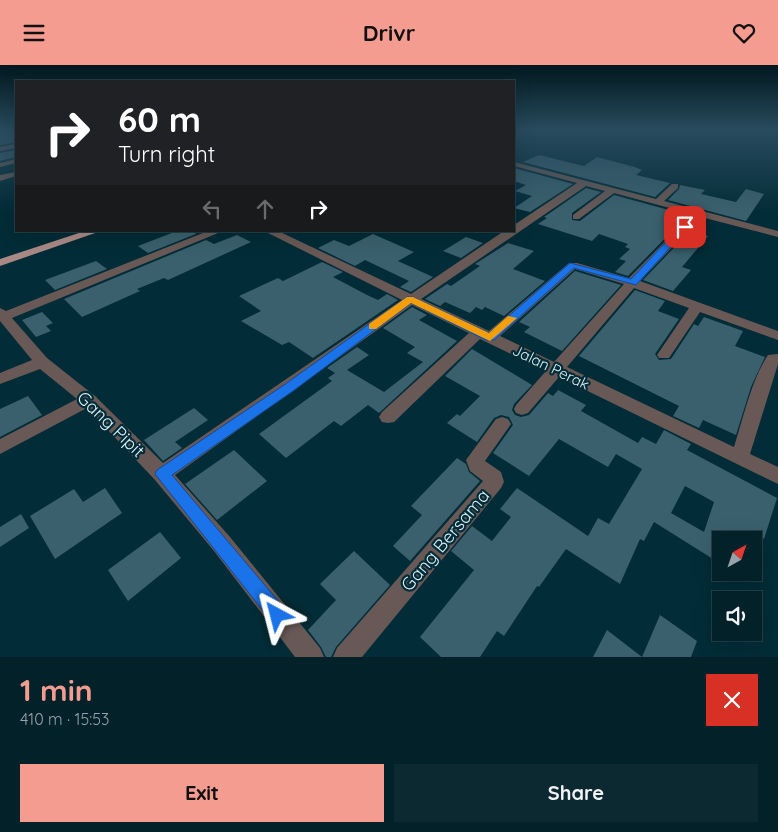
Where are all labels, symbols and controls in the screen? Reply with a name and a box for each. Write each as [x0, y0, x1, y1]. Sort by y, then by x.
icon: menu [20, 19, 48, 47]
text: Drivr [363, 19, 415, 47]
icon: heart [730, 19, 758, 47]
text: 60 m [118, 97, 201, 141]
icon: right [35, 100, 100, 165]
text: Turn right [118, 140, 215, 168]
icon: left [198, 195, 226, 223]
icon: ahead [251, 195, 279, 223]
icon: right [304, 195, 332, 223]
pin [664, 206, 706, 248]
icon: arrive [671, 213, 699, 241]
street label: Jalan Perak [510, 340, 592, 394]
street label: Gang Pipit [72, 386, 150, 462]
street label: Gang Bersama [396, 484, 494, 596]
north arrow [712, 531, 762, 581]
map controls [712, 531, 762, 641]
position arrow [250, 588, 302, 640]
button: sound [712, 591, 762, 641]
text: 1 min [20, 671, 93, 709]
button: close [706, 674, 758, 726]
text: 410 m · 15:53 [20, 709, 109, 729]
button: Exit [20, 764, 384, 822]
button: Share [394, 764, 758, 822]

